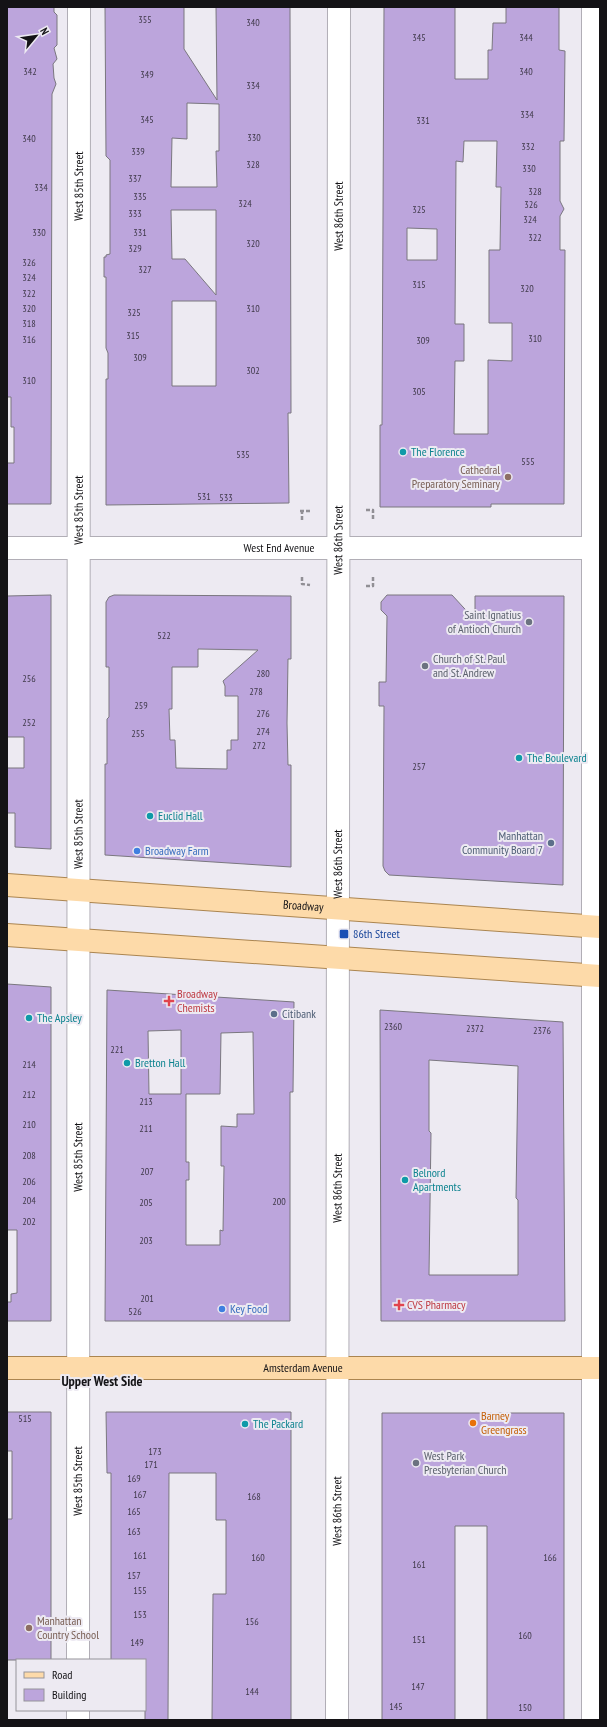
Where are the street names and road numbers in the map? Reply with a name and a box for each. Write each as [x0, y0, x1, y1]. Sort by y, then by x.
street label: West 85th Street [71, 151, 86, 221]
street label: West 86th Street [331, 181, 346, 251]
street label: West 85th Street [71, 475, 86, 545]
street label: West 86th Street [330, 505, 345, 575]
street label: West End Avenue [244, 540, 314, 555]
street label: West 85th Street [70, 799, 86, 869]
street label: West 86th Street [330, 829, 345, 899]
street label: Broadway [283, 897, 325, 914]
street label: West 85th Street [70, 1122, 85, 1192]
street label: West 86th Street [330, 1153, 345, 1223]
street label: Amsterdam Avenue [263, 1360, 343, 1375]
street label: West 85th Street [70, 1446, 85, 1516]
street label: West 86th Street [329, 1476, 344, 1546]

